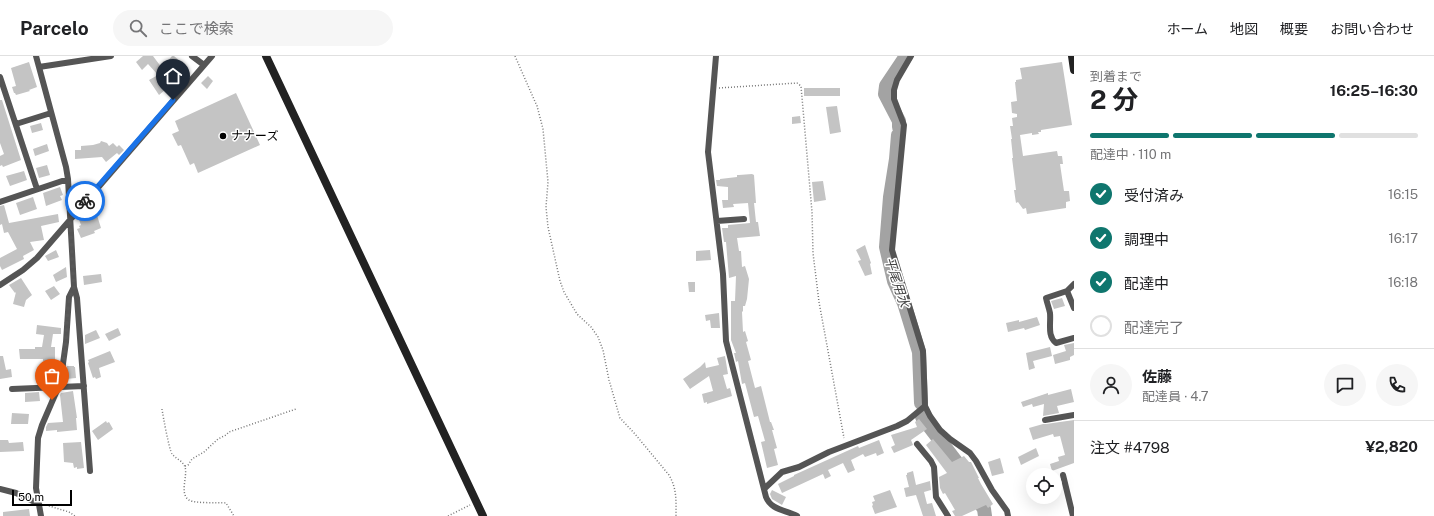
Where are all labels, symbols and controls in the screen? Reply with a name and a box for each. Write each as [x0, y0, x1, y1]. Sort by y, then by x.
search box [113, 10, 393, 46]
text: Parcelo [20, 17, 89, 39]
icon: search [127, 17, 149, 39]
text: ここで検索 [159, 20, 234, 37]
text: ホーム [1166, 21, 1208, 37]
text: 地図 [1230, 21, 1258, 37]
text: 概要 [1280, 21, 1308, 37]
text: お問い合わせ [1330, 21, 1414, 37]
pin [156, 59, 190, 100]
icon: home [162, 65, 184, 87]
text: 到着まで [1090, 69, 1142, 84]
text: 16:25–16:30 [1330, 82, 1418, 99]
text: 2 分 [1090, 84, 1138, 115]
place label: ナナーズ [231, 129, 278, 143]
marker: ナナーズ [218, 131, 228, 141]
text: 配達中 · 110 m [1090, 147, 1171, 162]
courier [65, 181, 105, 221]
icon: check [1090, 183, 1112, 205]
text: 受付済み [1124, 187, 1184, 204]
text: 16:15 [1388, 187, 1418, 202]
icon: bike [74, 190, 96, 212]
icon: check [1090, 227, 1112, 249]
text: 調理中 [1124, 231, 1169, 248]
text: 16:17 [1389, 231, 1418, 246]
water label: 平尾用水 [882, 255, 913, 311]
icon: check [1090, 271, 1112, 293]
text: 配達中 [1124, 275, 1169, 292]
text: 16:18 [1388, 275, 1418, 290]
text: 配達完了 [1124, 319, 1184, 336]
pin [35, 359, 69, 400]
button: person [1090, 364, 1132, 406]
button: chat [1324, 364, 1366, 406]
button: phone [1376, 364, 1418, 406]
icon: bag [41, 365, 63, 387]
text: 佐藤 [1142, 368, 1172, 385]
text: 配達員 · 4.7 [1142, 389, 1208, 404]
text: ¥2,820 [1365, 438, 1418, 455]
text: 注文 #4798 [1090, 439, 1170, 456]
map controls [1026, 468, 1062, 504]
button: locate [1026, 468, 1062, 504]
scale bar [12, 488, 72, 507]
text: 50 m [18, 491, 44, 503]

